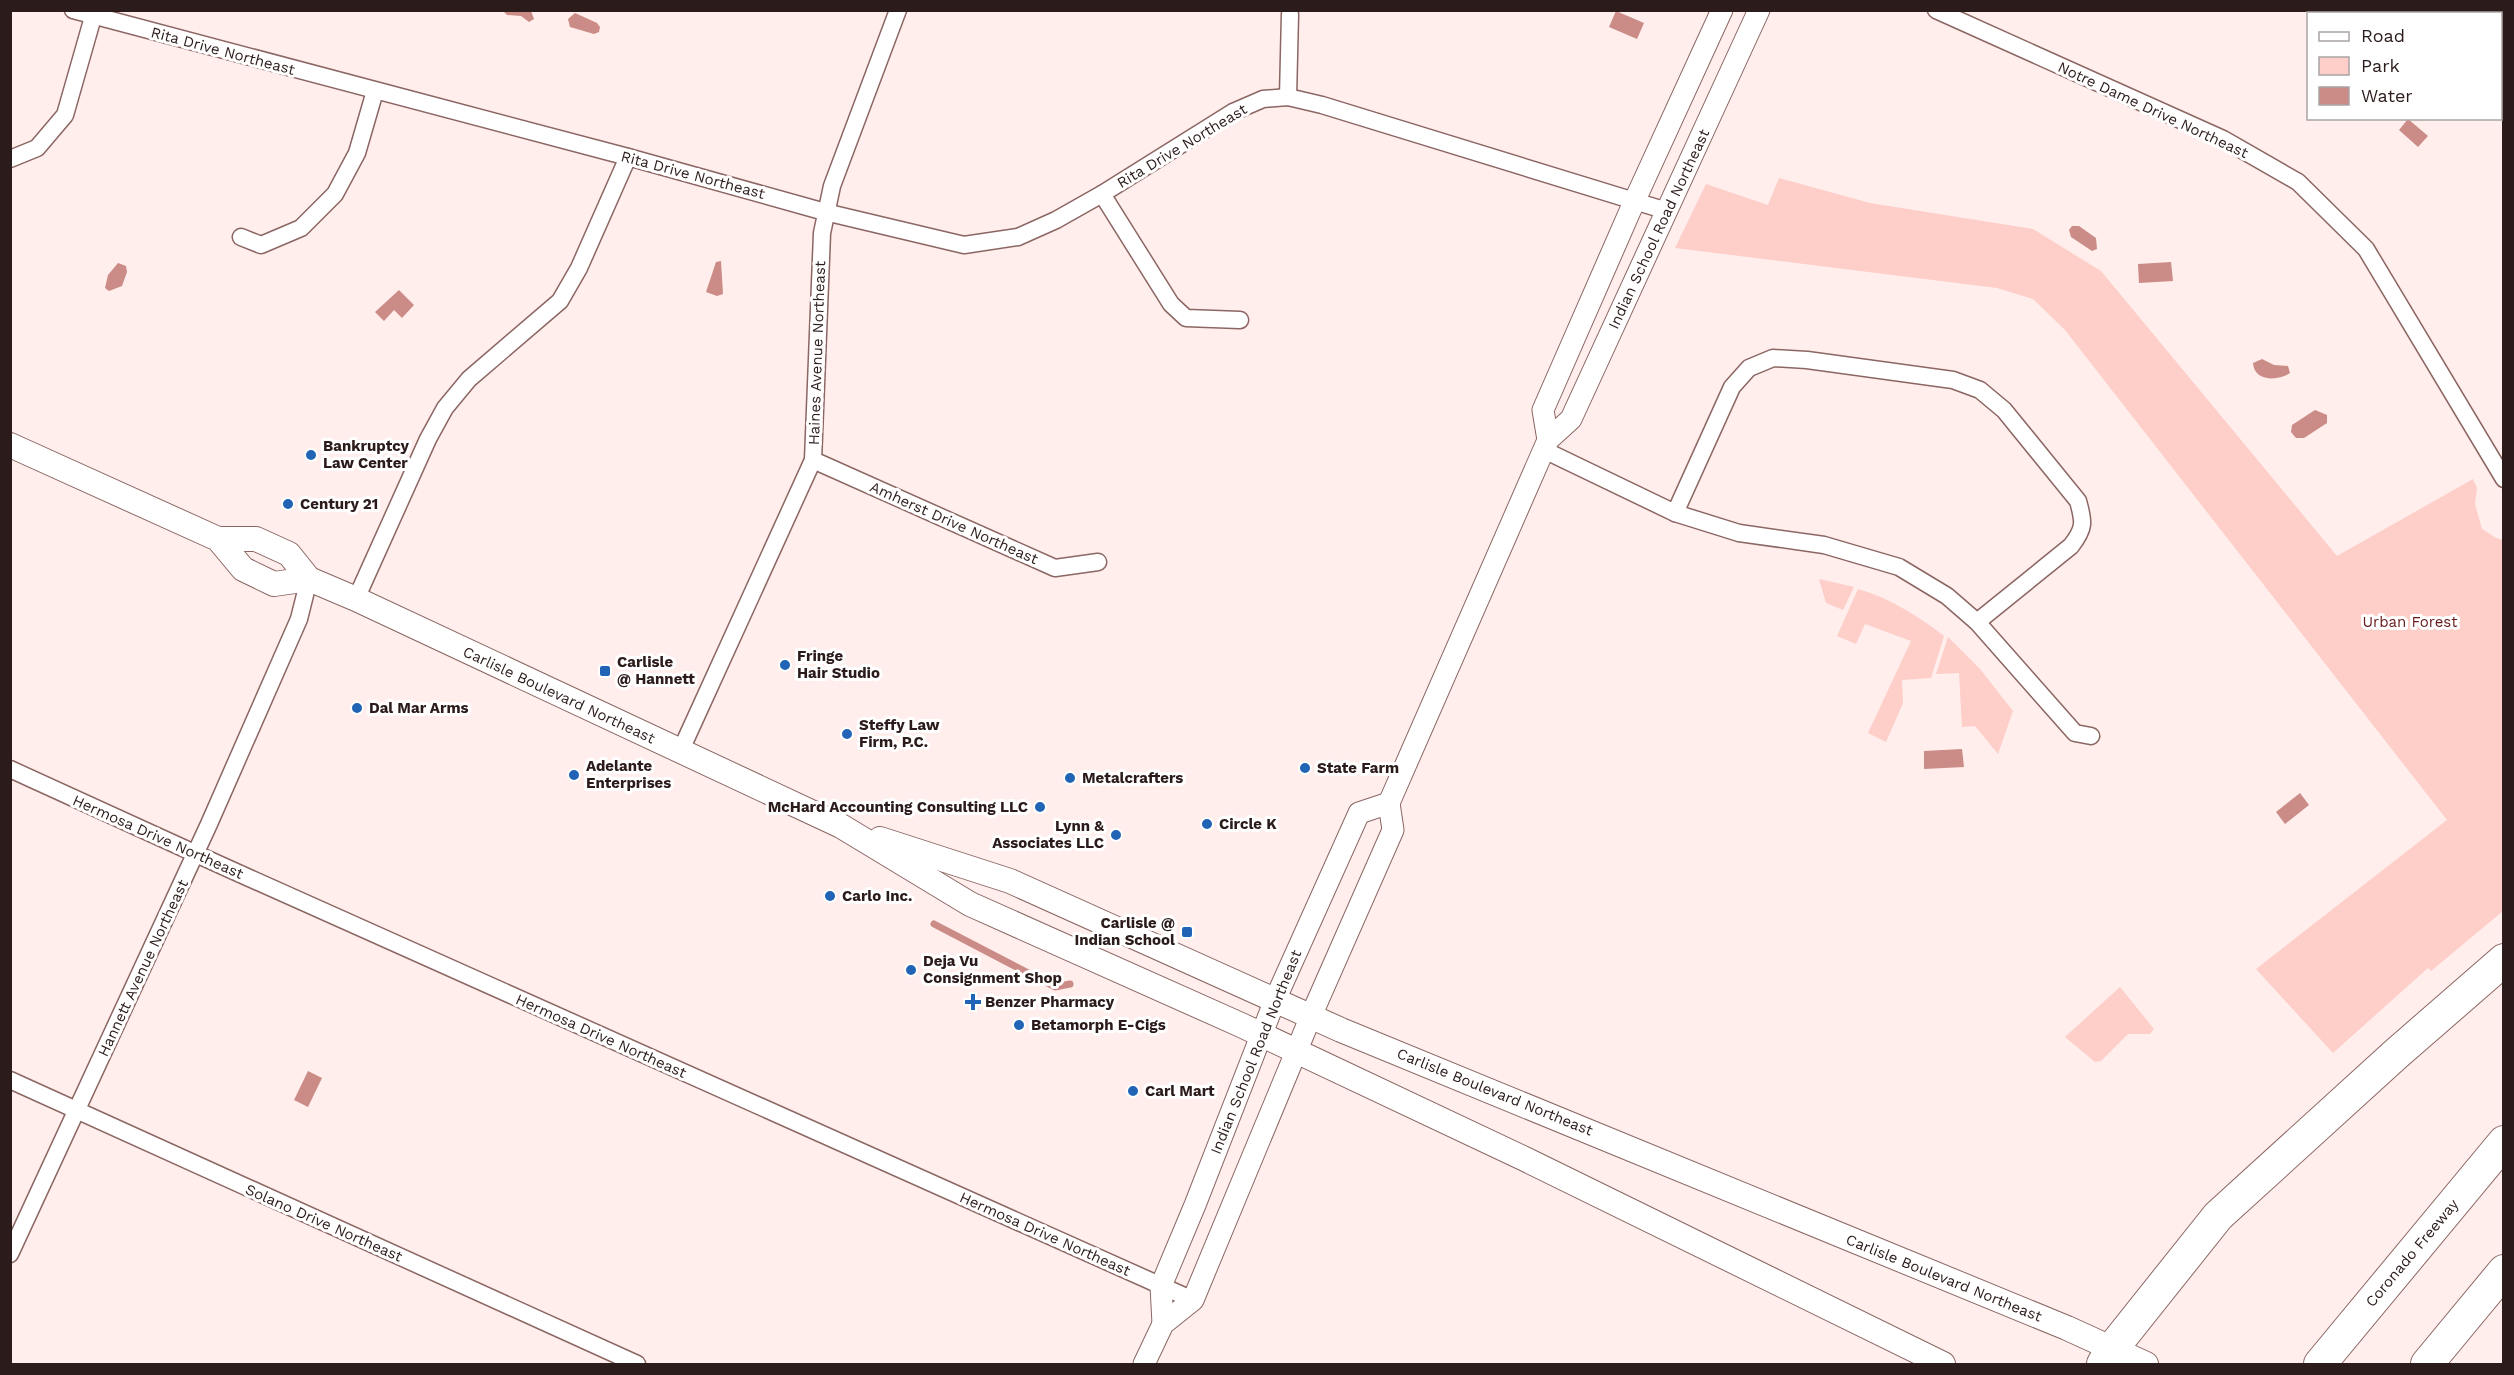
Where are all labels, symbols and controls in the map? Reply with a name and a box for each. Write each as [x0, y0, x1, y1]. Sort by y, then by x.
legend [2307, 12, 2502, 120]
street label: Rita Drive Northeast [149, 23, 298, 79]
text: Road [2361, 25, 2405, 46]
text: Park [2361, 55, 2400, 76]
street label: Notre Dame Drive Northeast [2055, 58, 2252, 162]
text: Water [2361, 85, 2413, 106]
street label: Rita Drive Northeast [1114, 100, 1251, 192]
street label: Indian School Road Northeast [1605, 125, 1714, 332]
street label: Rita Drive Northeast [619, 147, 768, 203]
street label: Haines Avenue Northeast [805, 260, 829, 445]
place label: Bankruptcy Law Center [323, 437, 410, 472]
marker: Bankruptcy Law Center [304, 448, 318, 462]
street label: Amherst Drive Northeast [867, 478, 1042, 569]
place label: Century 21 [300, 495, 378, 513]
marker: Century 21 [281, 497, 295, 511]
park label: Urban Forest [2362, 613, 2458, 631]
street label: Carlisle Boulevard Northeast [460, 643, 659, 748]
place label: Fringe Hair Studio [797, 647, 880, 682]
place label: Carlisle @ Hannett [617, 653, 695, 688]
marker: Fringe Hair Studio [778, 658, 792, 672]
marker: Carlisle @ Hannett [598, 664, 612, 678]
place label: Dal Mar Arms [369, 699, 469, 717]
marker: Dal Mar Arms [350, 701, 364, 715]
place label: Steffy Law Firm, P.C. [859, 716, 940, 751]
marker: Steffy Law Firm, P.C. [840, 727, 854, 741]
place label: Adelante Enterprises [586, 757, 671, 792]
place label: State Farm [1317, 759, 1399, 777]
marker: State Farm [1298, 761, 1312, 775]
marker: Adelante Enterprises [567, 768, 581, 782]
place label: Metalcrafters [1082, 769, 1183, 787]
marker: Metalcrafters [1063, 771, 1077, 785]
street label: Hermosa Drive Northeast [70, 791, 247, 883]
place label: McHard Accounting Consulting LLC [768, 798, 1028, 816]
marker: McHard Accounting Consulting LLC [1033, 800, 1047, 814]
place label: Circle K [1219, 815, 1277, 833]
place label: Lynn & Associates LLC [992, 817, 1104, 852]
marker: Circle K [1200, 817, 1214, 831]
marker: Lynn & Associates LLC [1109, 828, 1123, 842]
street label: Hannett Avenue Northeast [94, 876, 192, 1059]
place label: Carlo Inc. [842, 887, 912, 905]
marker: Carlo Inc. [823, 889, 837, 903]
place label: Carlisle @ Indian School [1075, 914, 1175, 949]
marker: Carlisle @ Indian School [1180, 925, 1194, 939]
street label: Indian School Road Northeast [1207, 947, 1306, 1157]
place label: Deja Vu Consignment Shop [923, 952, 1062, 987]
marker: Deja Vu Consignment Shop [904, 963, 918, 977]
street label: Hermosa Drive Northeast [513, 990, 690, 1082]
place label: Benzer Pharmacy [985, 993, 1115, 1011]
marker: Benzer Pharmacy [966, 995, 980, 1009]
place label: Betamorph E-Cigs [1031, 1016, 1166, 1034]
marker: Betamorph E-Cigs [1012, 1018, 1026, 1032]
street label: Carlisle Boulevard Northeast [1394, 1044, 1596, 1140]
place label: Carl Mart [1145, 1082, 1215, 1100]
marker: Carl Mart [1126, 1084, 1140, 1098]
street label: Solano Drive Northeast [243, 1180, 406, 1266]
street label: Hermosa Drive Northeast [957, 1188, 1134, 1280]
street label: Coronado Freeway [2362, 1195, 2463, 1311]
street label: Carlisle Boulevard Northeast [1843, 1230, 2045, 1326]

